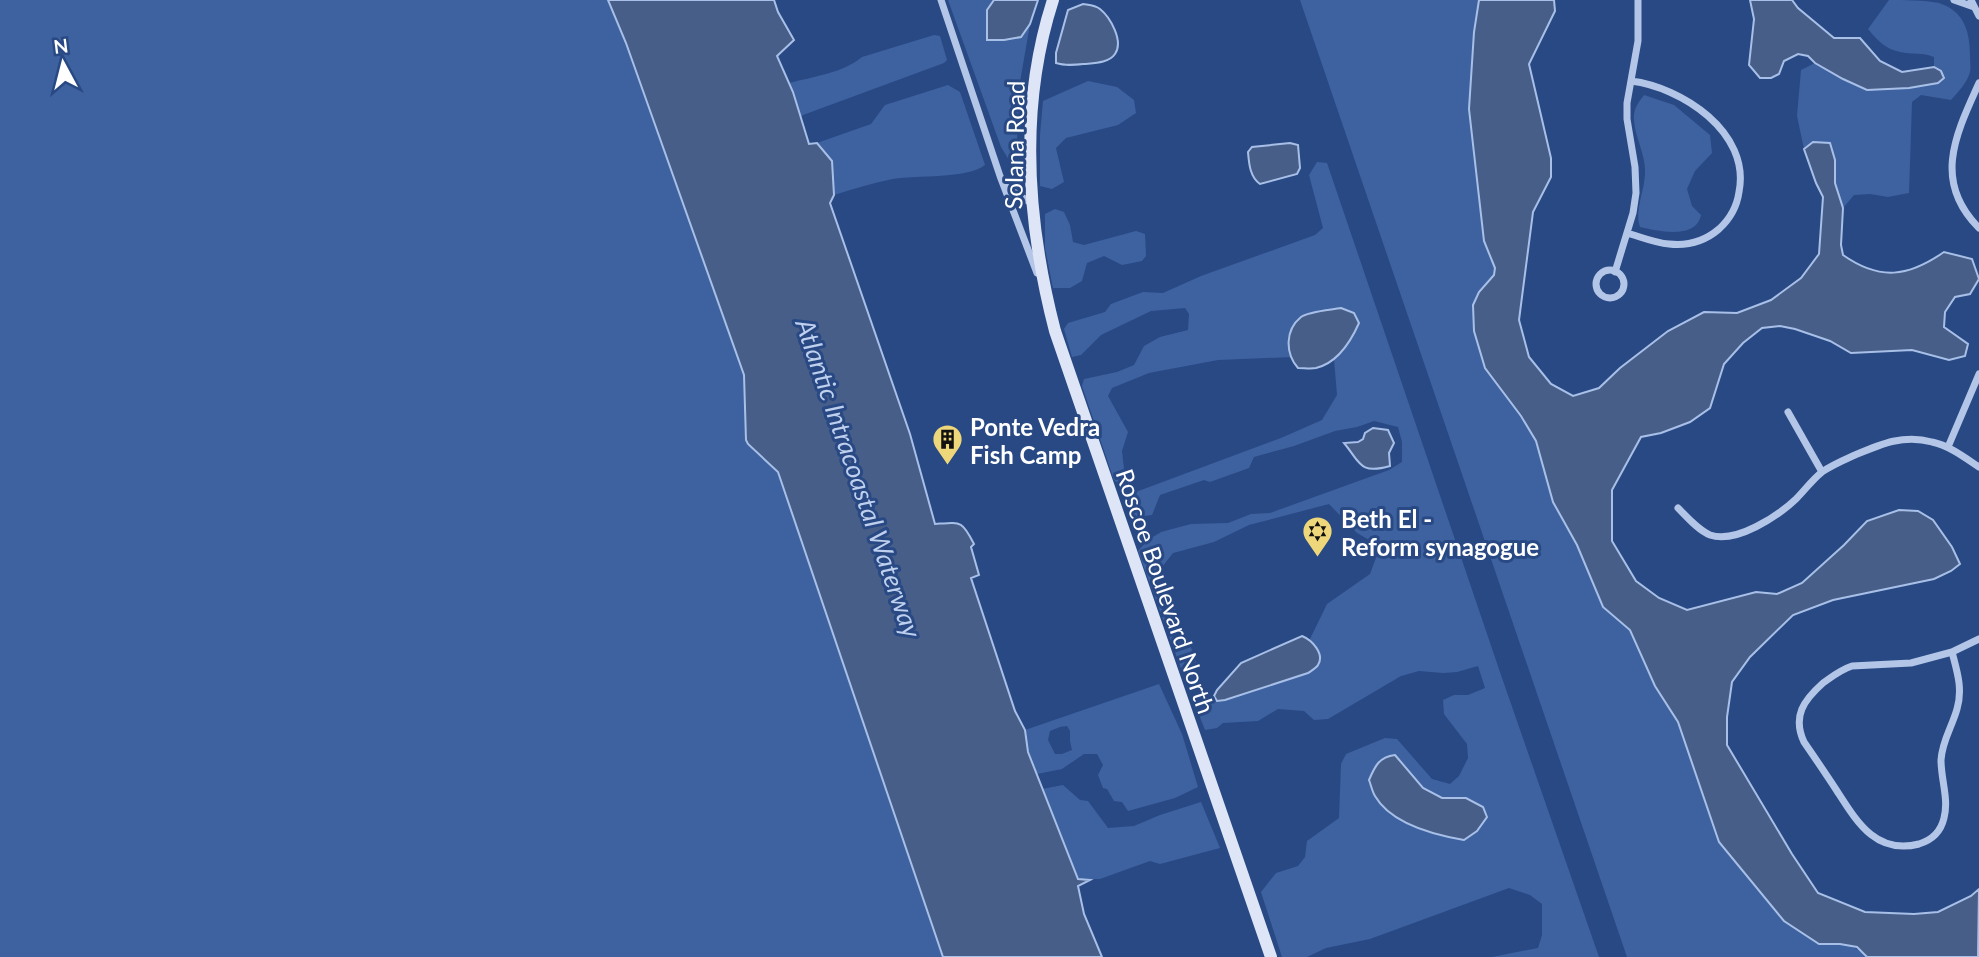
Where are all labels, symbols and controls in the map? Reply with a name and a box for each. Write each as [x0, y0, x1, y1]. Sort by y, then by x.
north arrow [28, 28, 98, 98]
text: N [52, 33, 70, 58]
street label: Solana Road [998, 80, 1030, 210]
water label: Atlantic Intracoastal Waterway [789, 313, 929, 642]
place label: Ponte Vedra Fish Camp [970, 412, 1100, 469]
building icon: Ponte Vedra Fish Camp [930, 423, 964, 467]
street label: Roscoe Boulevard North [1111, 465, 1221, 717]
place label: Beth El - Reform synagogue [1341, 504, 1539, 561]
synagogue icon: Beth El - Reform synagogue [1301, 515, 1335, 559]

